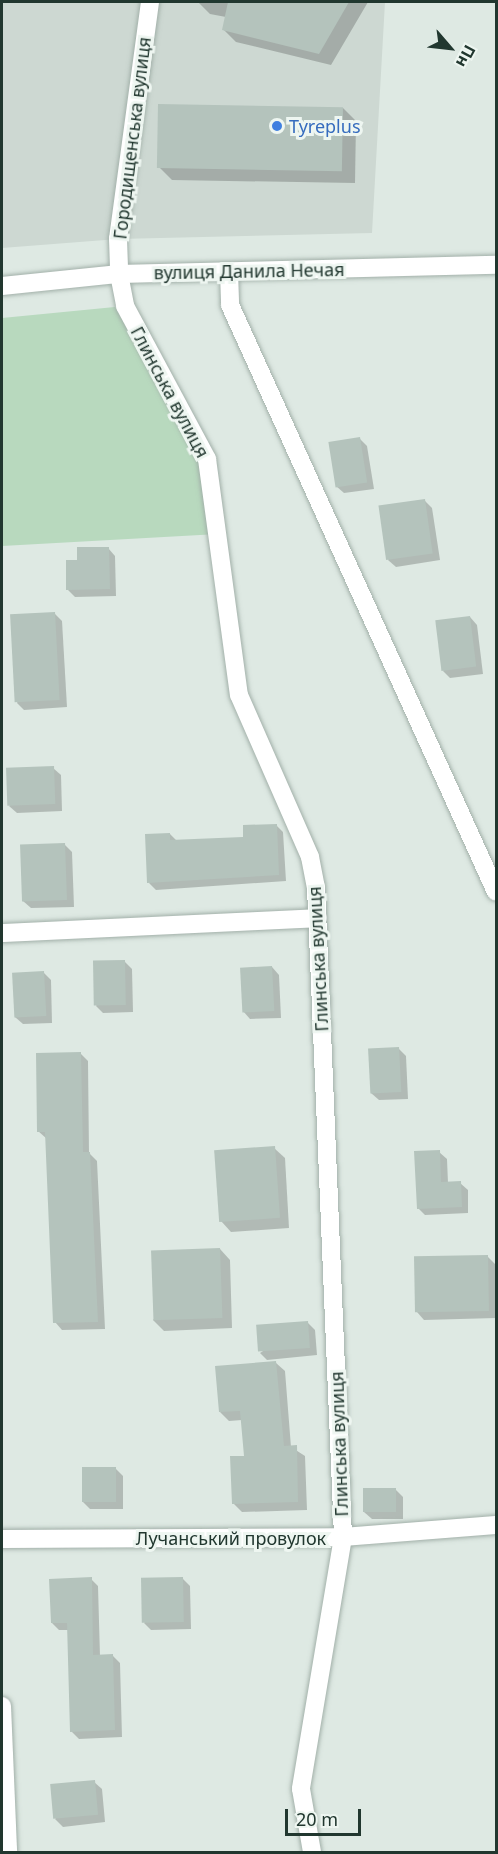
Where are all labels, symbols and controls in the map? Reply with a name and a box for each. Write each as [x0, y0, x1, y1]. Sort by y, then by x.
north arrow [420, 18, 480, 78]
street label: Городищенська вулиця [109, 36, 155, 240]
text: Пн [451, 41, 481, 72]
place label: Tyreplus [289, 115, 361, 137]
marker: Tyreplus [270, 119, 284, 133]
street label: вулиця Данила Нечая [153, 259, 345, 283]
street label: Глинська вулиця [126, 323, 214, 461]
street label: Глинська вулиця [303, 886, 333, 1032]
street label: Глинська вулиця [326, 1371, 352, 1517]
street label: Лучанський провулок [136, 1527, 326, 1549]
scale bar [288, 1797, 364, 1835]
text: 20 m [296, 1807, 338, 1831]

